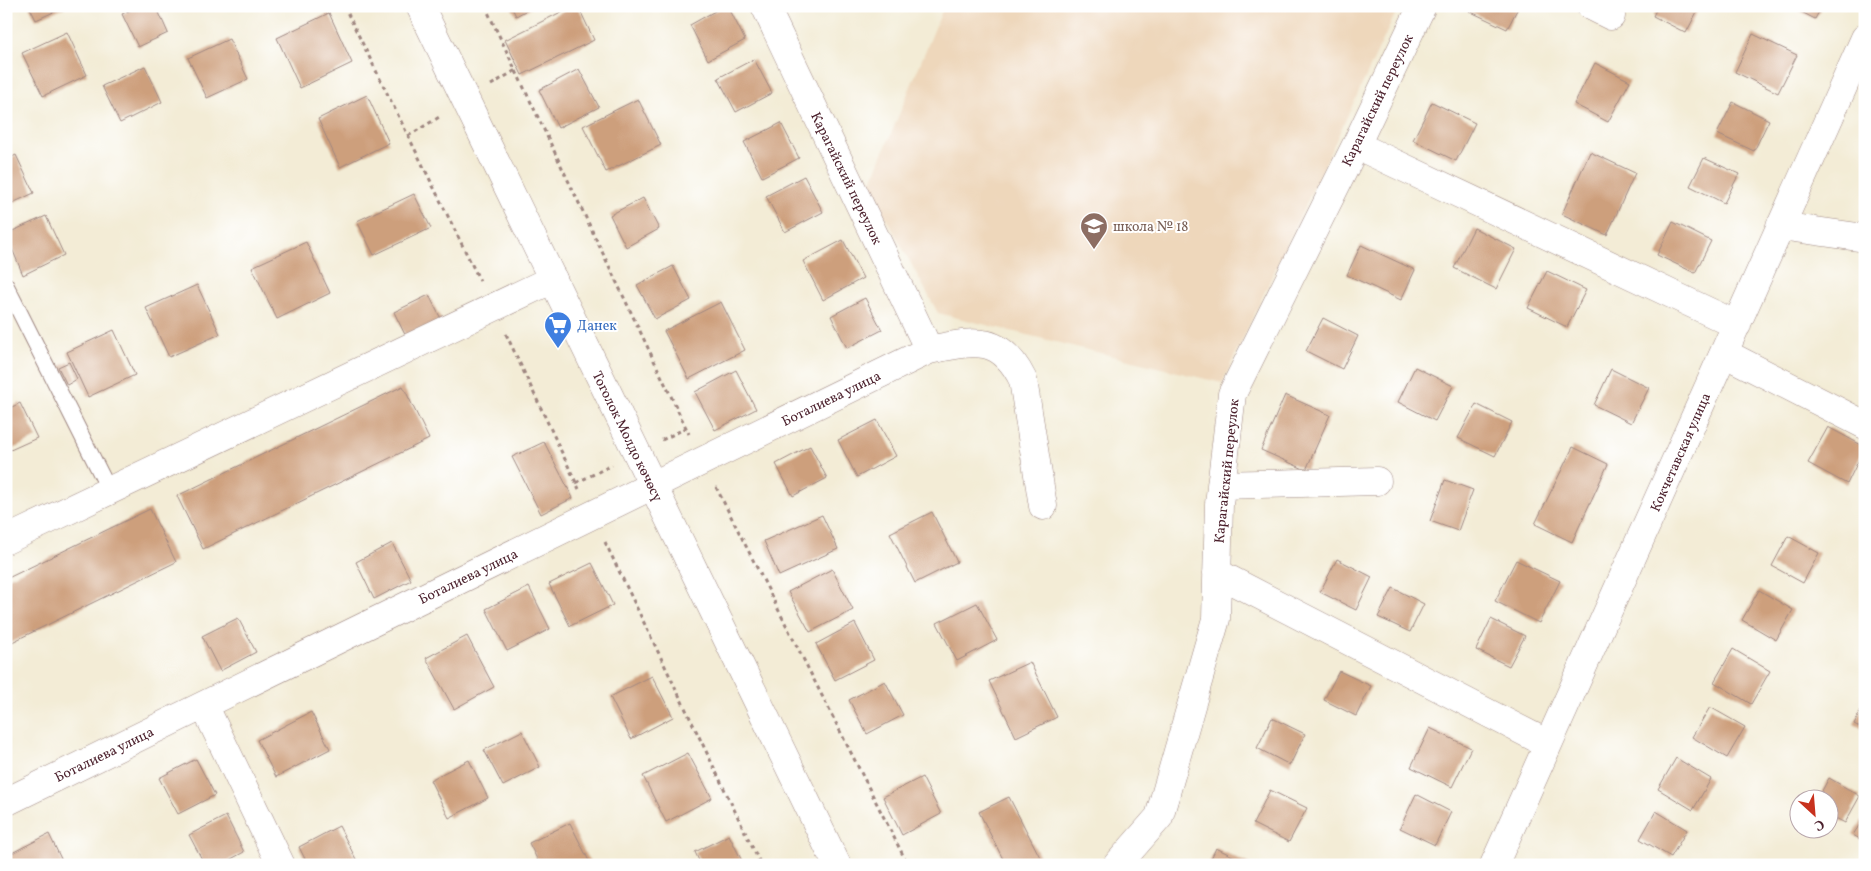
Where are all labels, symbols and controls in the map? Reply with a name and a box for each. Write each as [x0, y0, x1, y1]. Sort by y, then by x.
street label: Карагайский переулок [1338, 31, 1419, 170]
street label: Карагайский переулок [805, 109, 886, 249]
school or university icon: школа № 18 [1079, 211, 1109, 250]
place label: школа № 18 [1113, 218, 1188, 237]
supermarket icon: Данек [543, 310, 573, 349]
place label: Данек [577, 317, 617, 336]
street label: Боталиева улица [779, 367, 884, 432]
street label: Тоголок Молдо көчөсү [587, 368, 667, 506]
street label: Кокчетавская улица [1647, 390, 1716, 515]
street label: Карагайский переулок [1210, 397, 1245, 544]
street label: Боталиева улица [416, 545, 521, 610]
street label: Боталиева улица [52, 723, 157, 788]
north arrow [1788, 788, 1838, 838]
text: С [1811, 814, 1827, 835]

